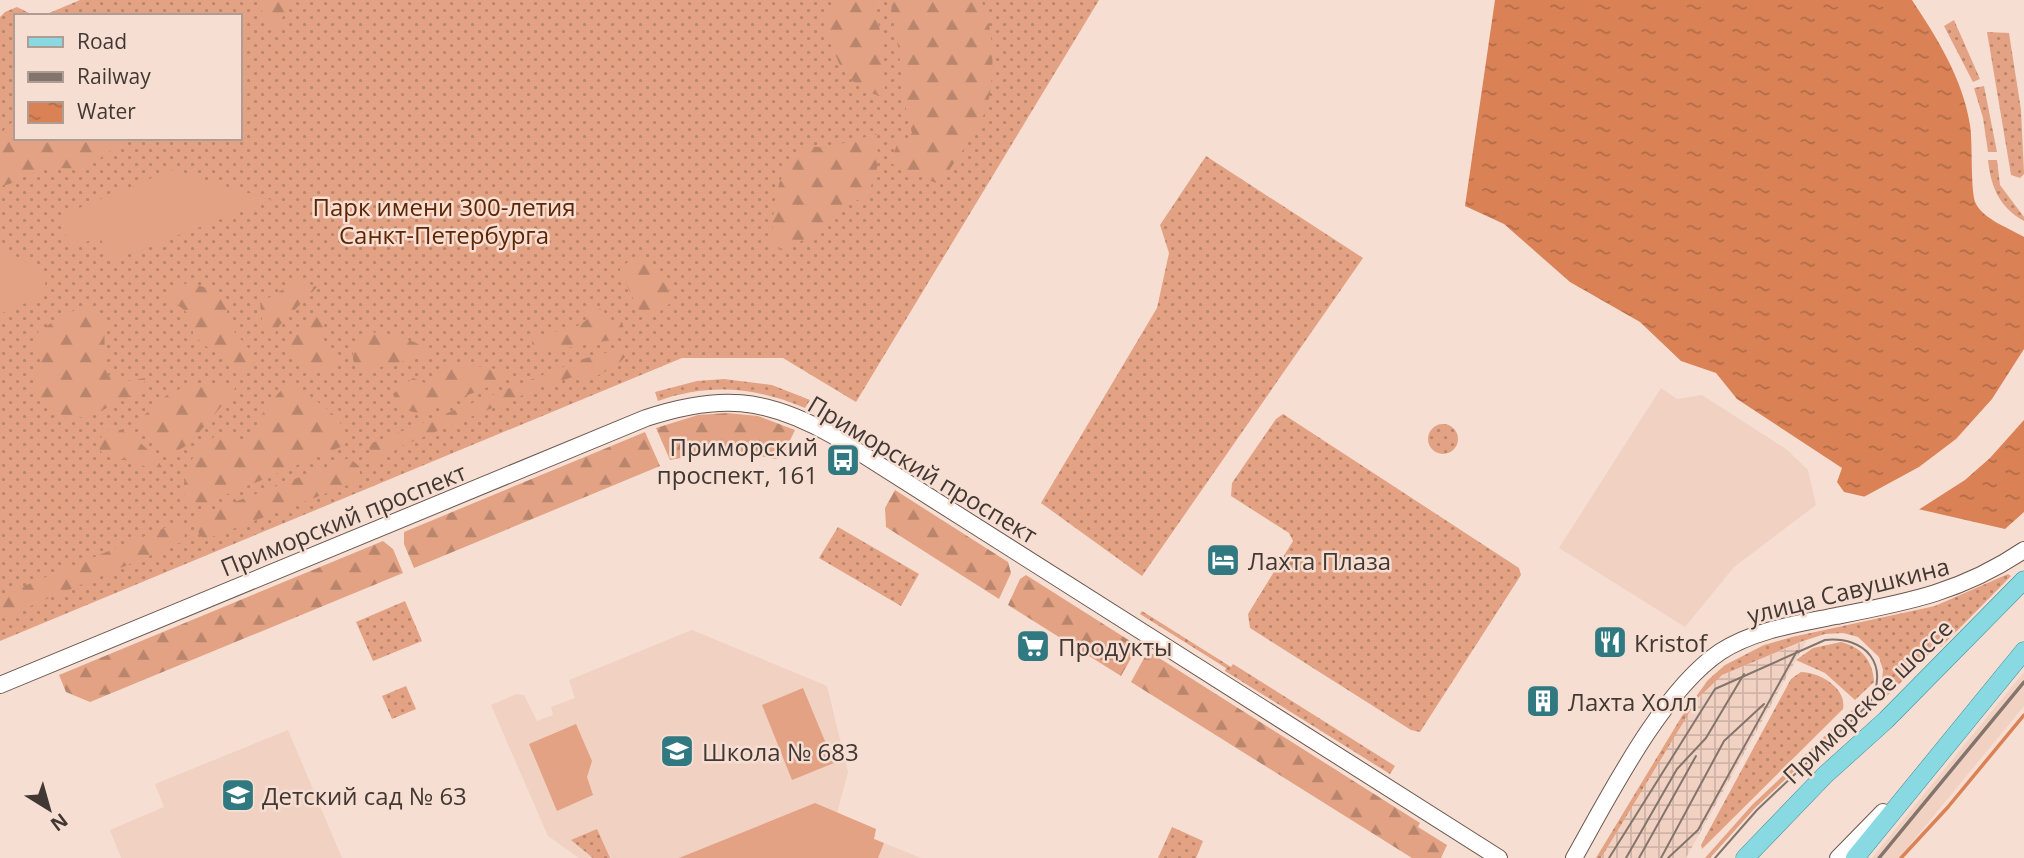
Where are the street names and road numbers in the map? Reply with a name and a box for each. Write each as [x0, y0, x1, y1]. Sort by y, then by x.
street label: Приморский проспект [802, 387, 1044, 551]
street label: Приморский проспект [215, 455, 471, 583]
street label: улица Савушкина [1743, 549, 1953, 631]
street label: Приморское шоссе [1775, 611, 1959, 791]

